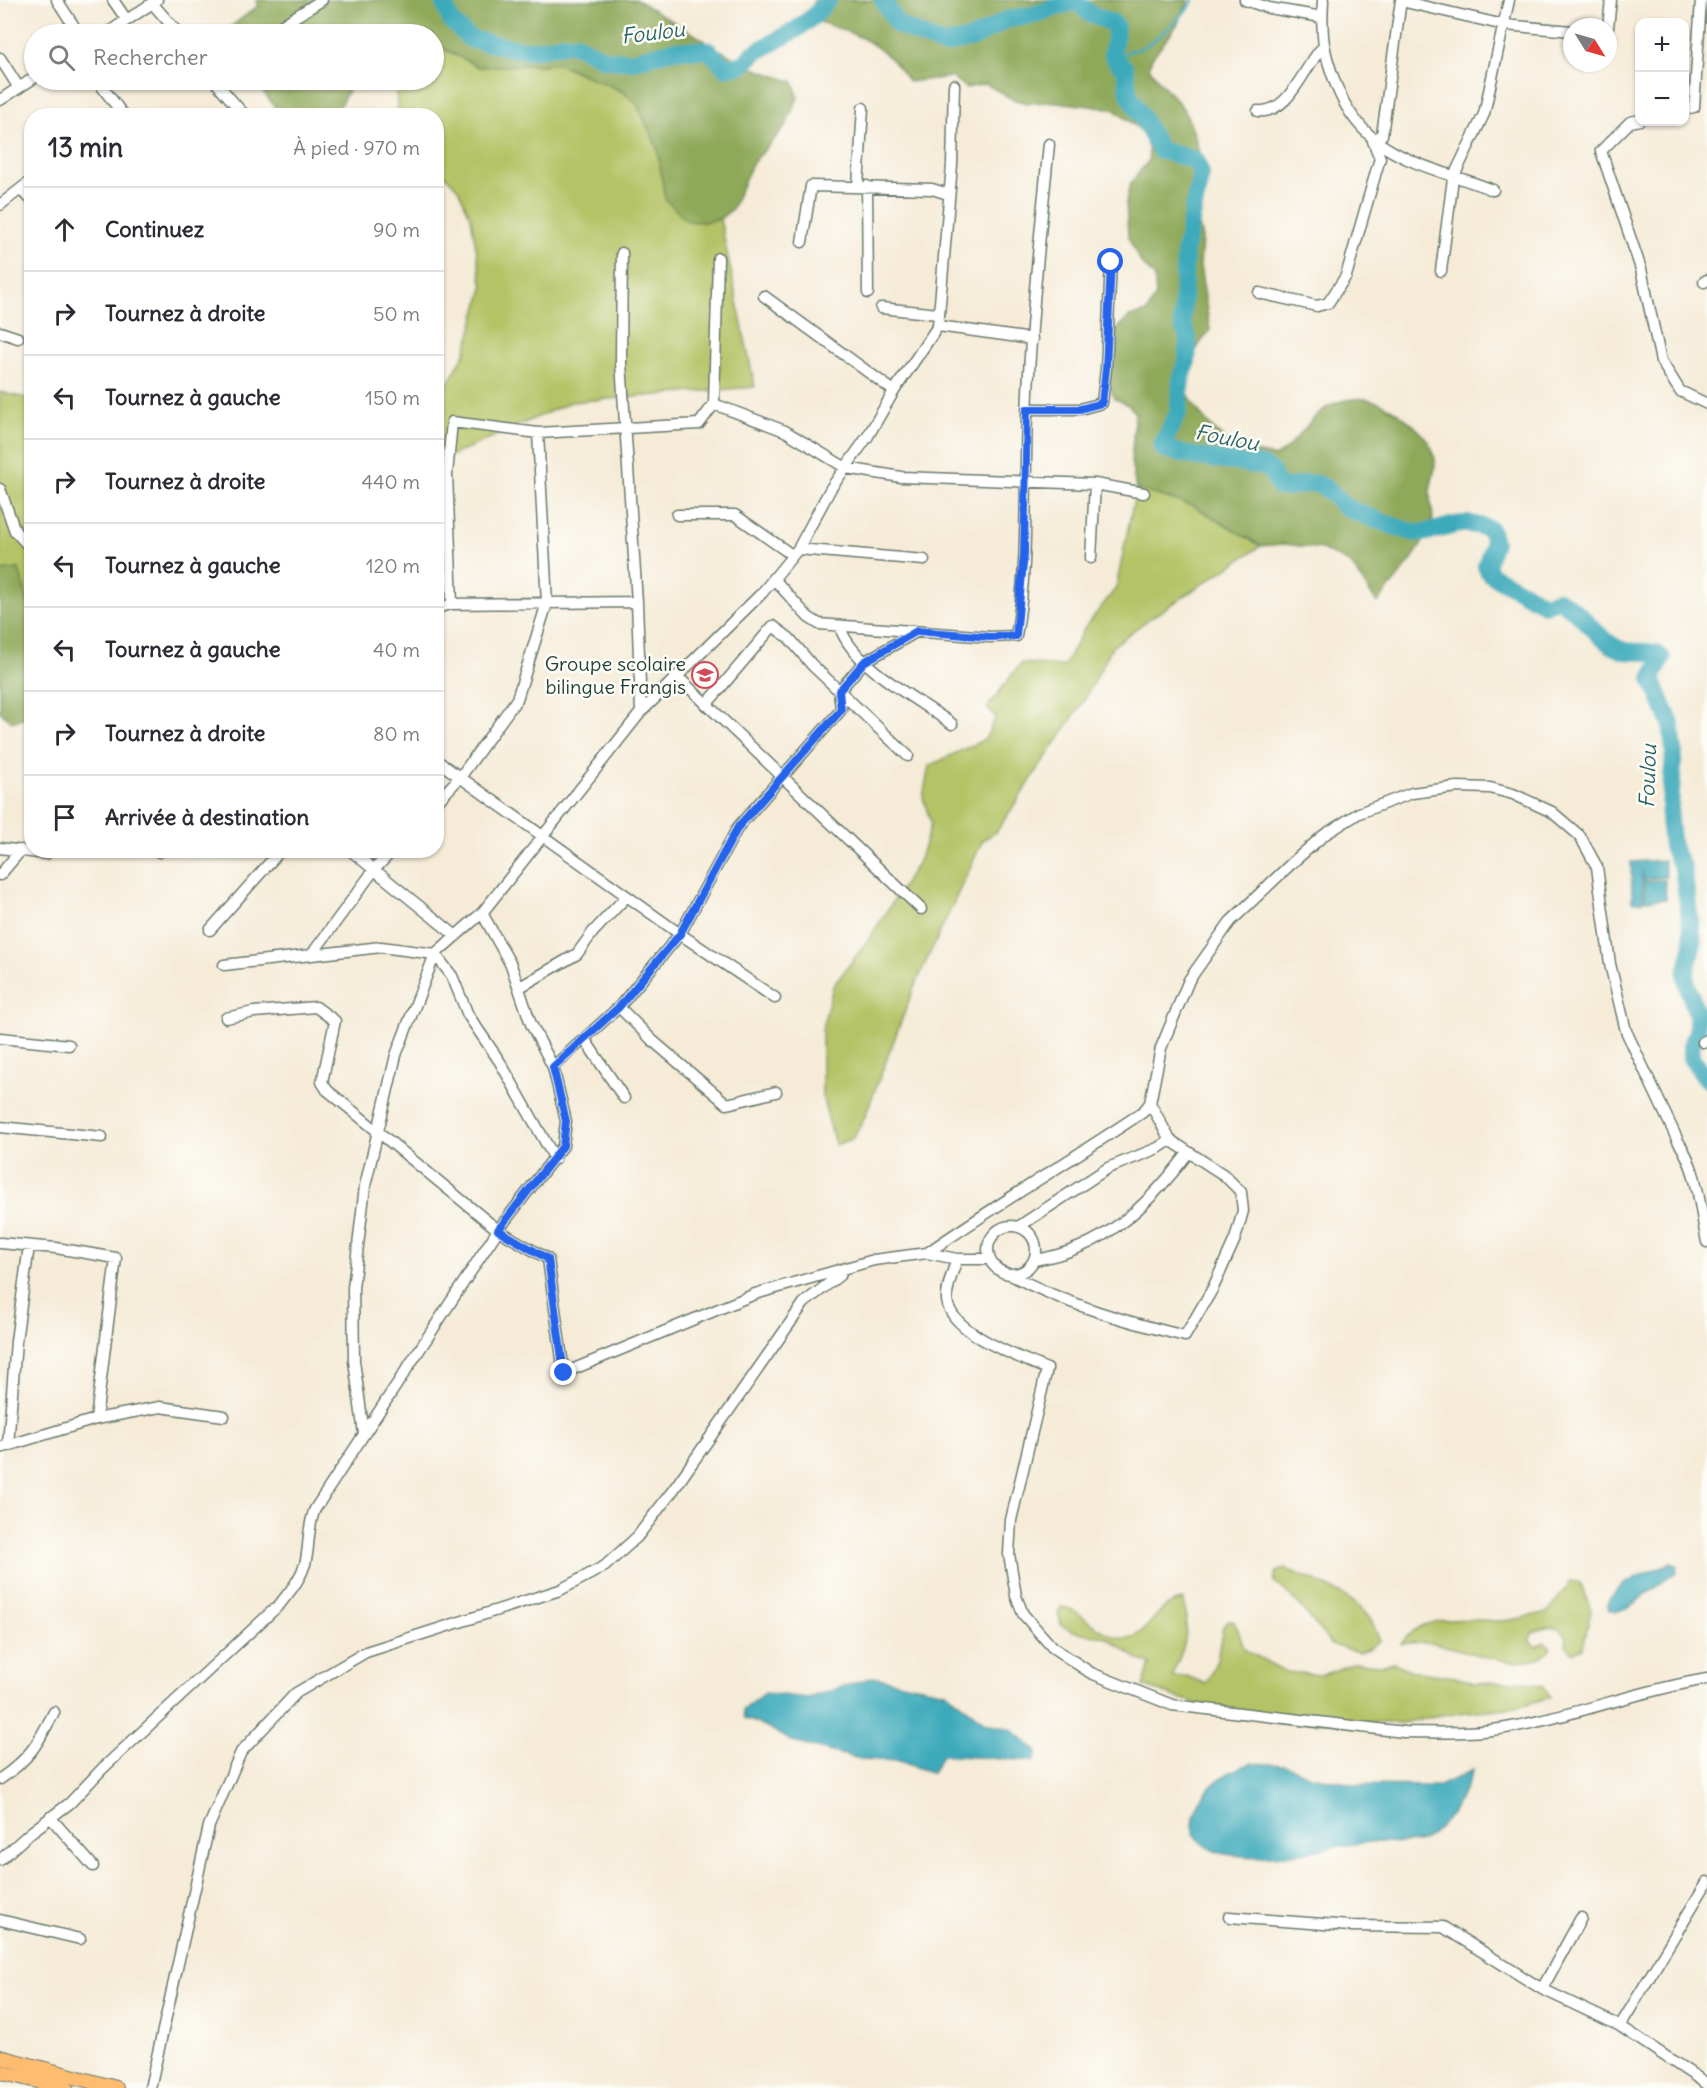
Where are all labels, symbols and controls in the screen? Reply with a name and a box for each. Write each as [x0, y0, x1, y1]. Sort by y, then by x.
water label: Foulou [620, 15, 688, 50]
north arrow [1563, 18, 1617, 72]
map controls [1635, 18, 1689, 126]
button: + [1635, 18, 1689, 72]
search box [24, 24, 444, 90]
icon: search [45, 41, 78, 74]
text: Rechercher [93, 43, 208, 71]
button: − [1635, 72, 1689, 126]
text: 13 min [48, 131, 123, 164]
text: À pied · 970 m [293, 135, 420, 160]
icon: ahead [48, 213, 81, 246]
text: Continuez [105, 215, 204, 243]
text: 90 m [373, 217, 420, 242]
route start [1097, 248, 1123, 274]
icon: right [48, 297, 81, 330]
text: Tournez à droite [105, 299, 265, 327]
text: 50 m [373, 301, 420, 326]
icon: left [48, 381, 81, 414]
text: Tournez à gauche [105, 383, 281, 411]
text: 150 m [365, 385, 420, 410]
water label: Foulou [1193, 418, 1263, 457]
icon: right [48, 465, 81, 498]
text: Tournez à droite [105, 467, 265, 495]
text: 440 m [361, 469, 420, 494]
icon: left [48, 549, 81, 582]
text: Tournez à gauche [105, 551, 281, 579]
text: 120 m [366, 553, 420, 578]
icon: left [48, 633, 81, 666]
text: Tournez à gauche [105, 635, 281, 663]
text: 40 m [373, 637, 420, 662]
place label: Groupe scolaire bilingue Frangis [545, 651, 686, 699]
school or university icon: Groupe scolaire bilingue Frangis [690, 660, 720, 690]
icon: right [48, 717, 81, 750]
text: Tournez à droite [105, 719, 265, 747]
text: 80 m [373, 721, 420, 746]
water label: Foulou [1633, 742, 1662, 808]
icon: arrive [48, 801, 81, 834]
text: Arrivée à destination [105, 803, 309, 831]
route end [550, 1359, 576, 1385]

